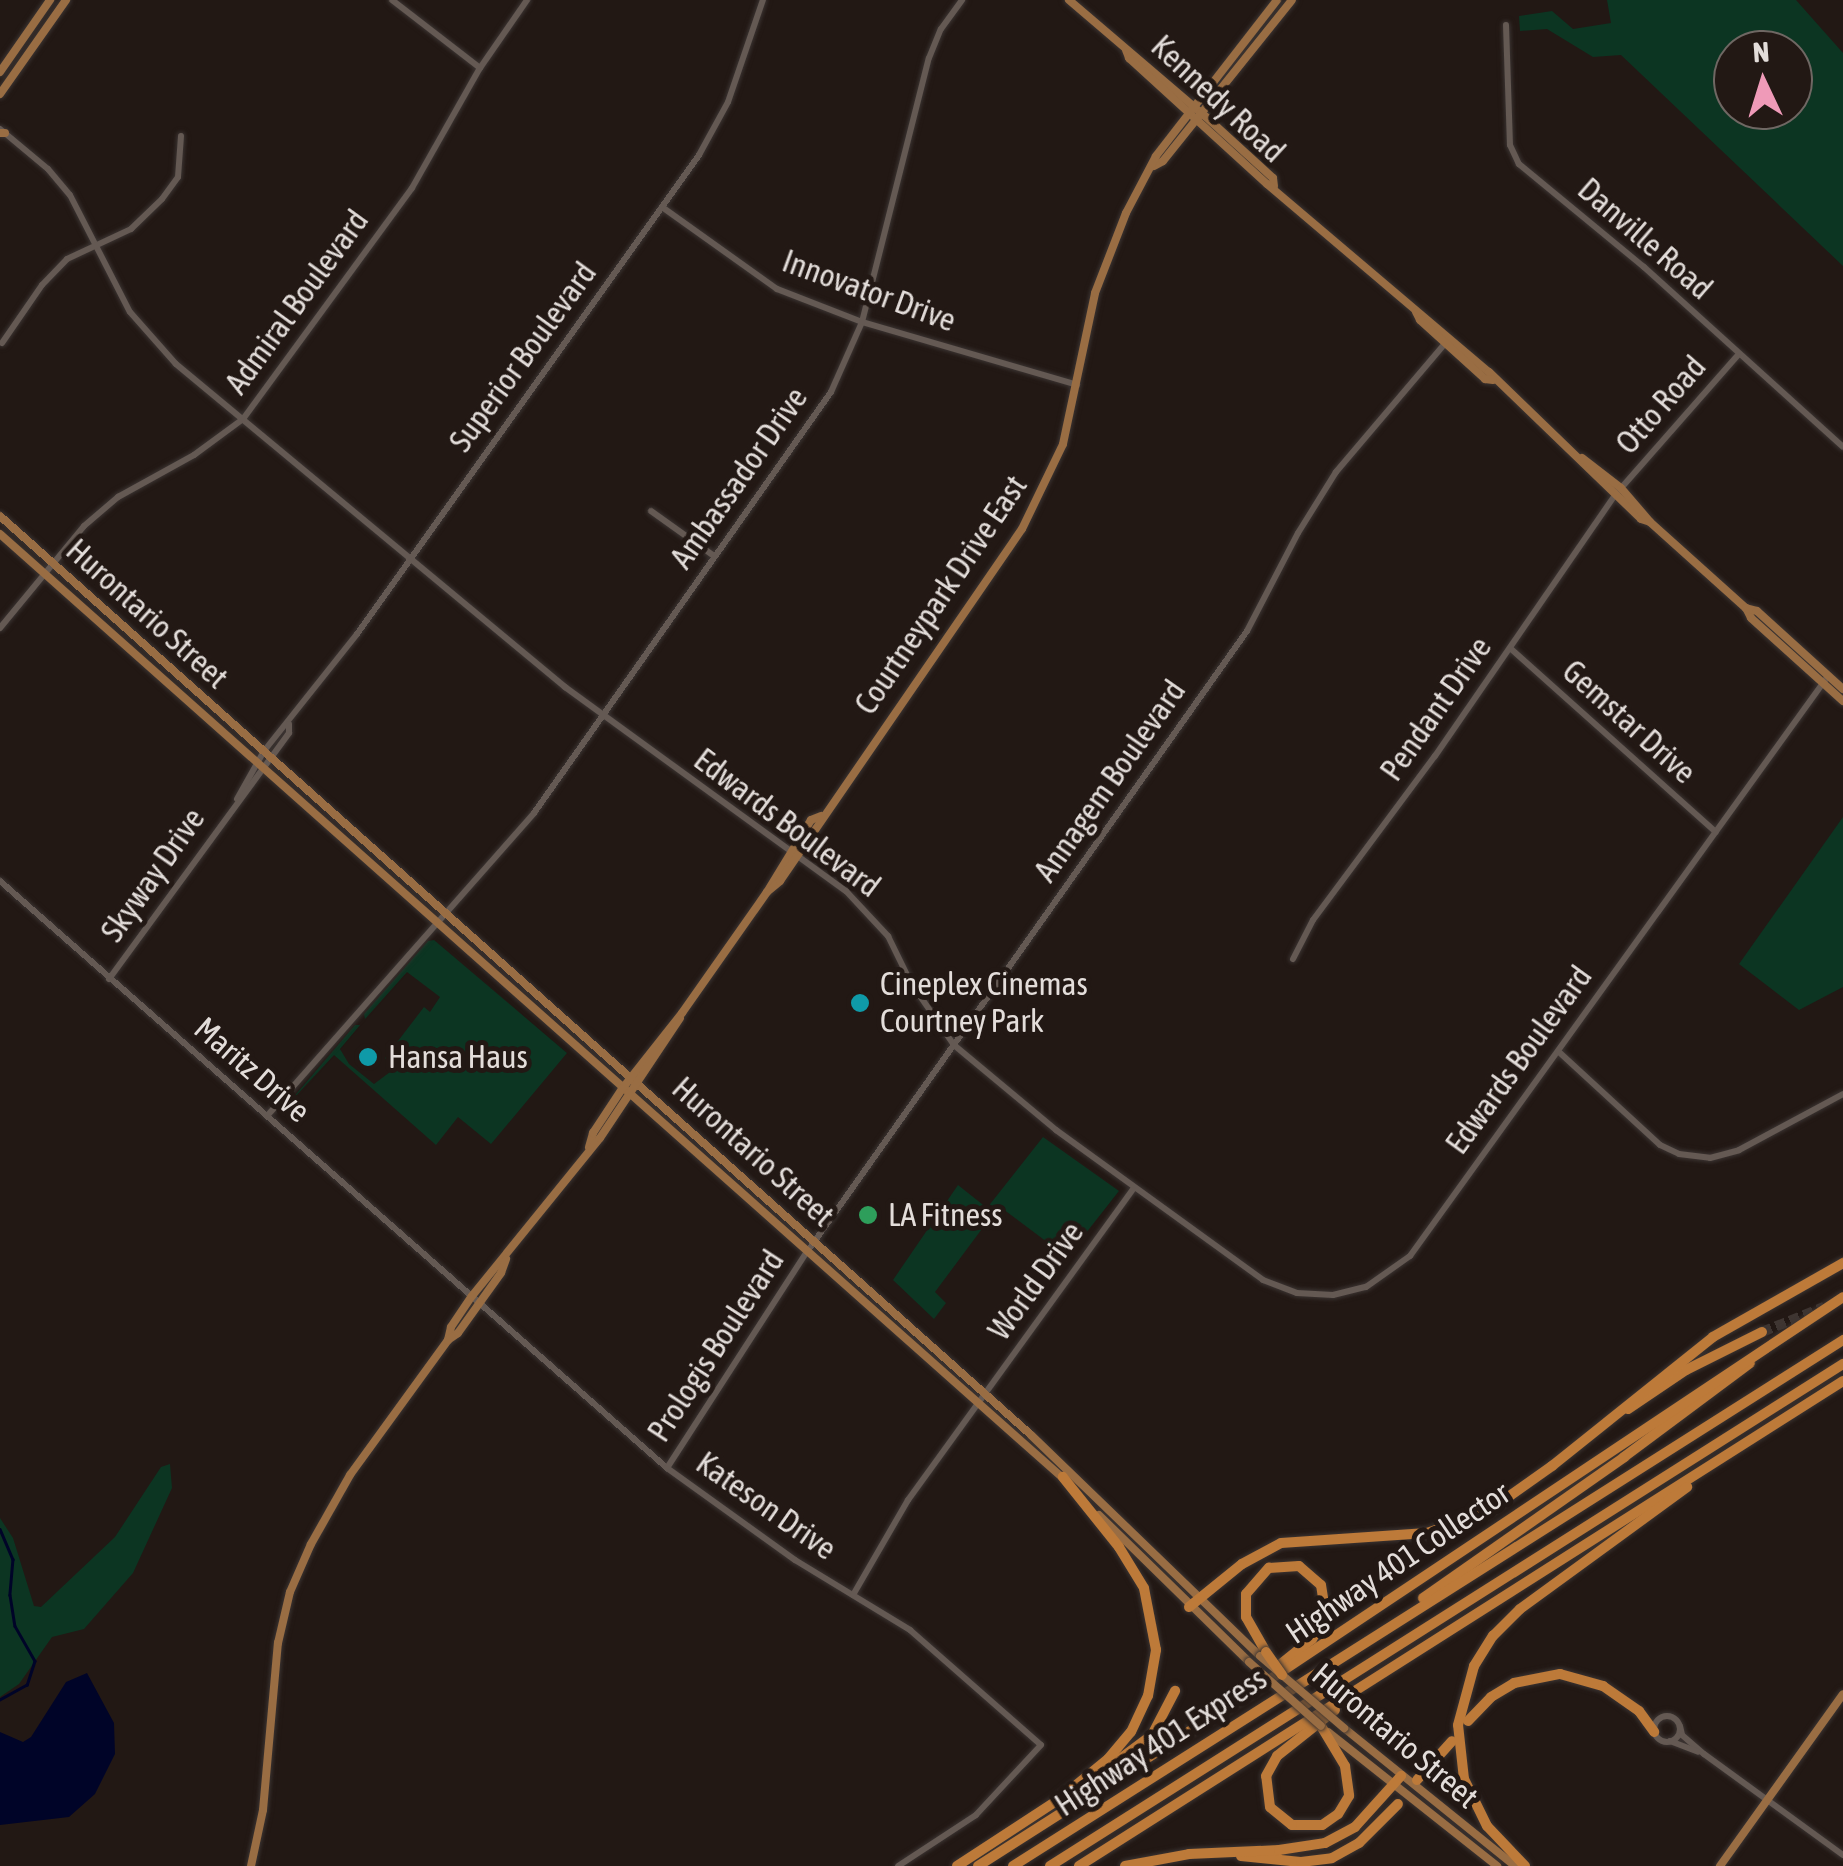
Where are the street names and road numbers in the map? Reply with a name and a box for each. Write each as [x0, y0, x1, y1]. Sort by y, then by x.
street label: Kennedy Road [1143, 27, 1293, 171]
street label: Danville Road [1570, 170, 1720, 308]
street label: Admiral Boulevard [217, 202, 377, 402]
street label: Innovator Drive [777, 242, 961, 340]
street label: Superior Boulevard [441, 255, 605, 459]
street label: Otto Road [1608, 348, 1714, 462]
street label: Ambassador Drive [662, 380, 816, 576]
street label: Courtneypark Drive East [847, 468, 1035, 722]
street label: Hurontario Street [58, 531, 236, 697]
street label: Pendant Drive [1372, 630, 1500, 788]
street label: Gemstar Drive [1555, 652, 1703, 792]
street label: Annagem Boulevard [1026, 673, 1194, 889]
street label: Edwards Boulevard [686, 741, 888, 905]
street label: Skyway Drive [93, 801, 213, 949]
street label: Edwards Boulevard [1438, 958, 1600, 1162]
street label: Maritz Drive [186, 1009, 318, 1131]
street label: Hurontario Street [664, 1069, 842, 1235]
street label: World Drive [980, 1214, 1092, 1348]
street label: Prologis Boulevard [640, 1243, 792, 1449]
street label: Kateson Drive [689, 1444, 843, 1568]
street label: Highway 401 Collector [1279, 1474, 1517, 1652]
street label: Hurontario Street [1304, 1656, 1486, 1816]
street label: Highway 401 Express [1048, 1659, 1274, 1825]

